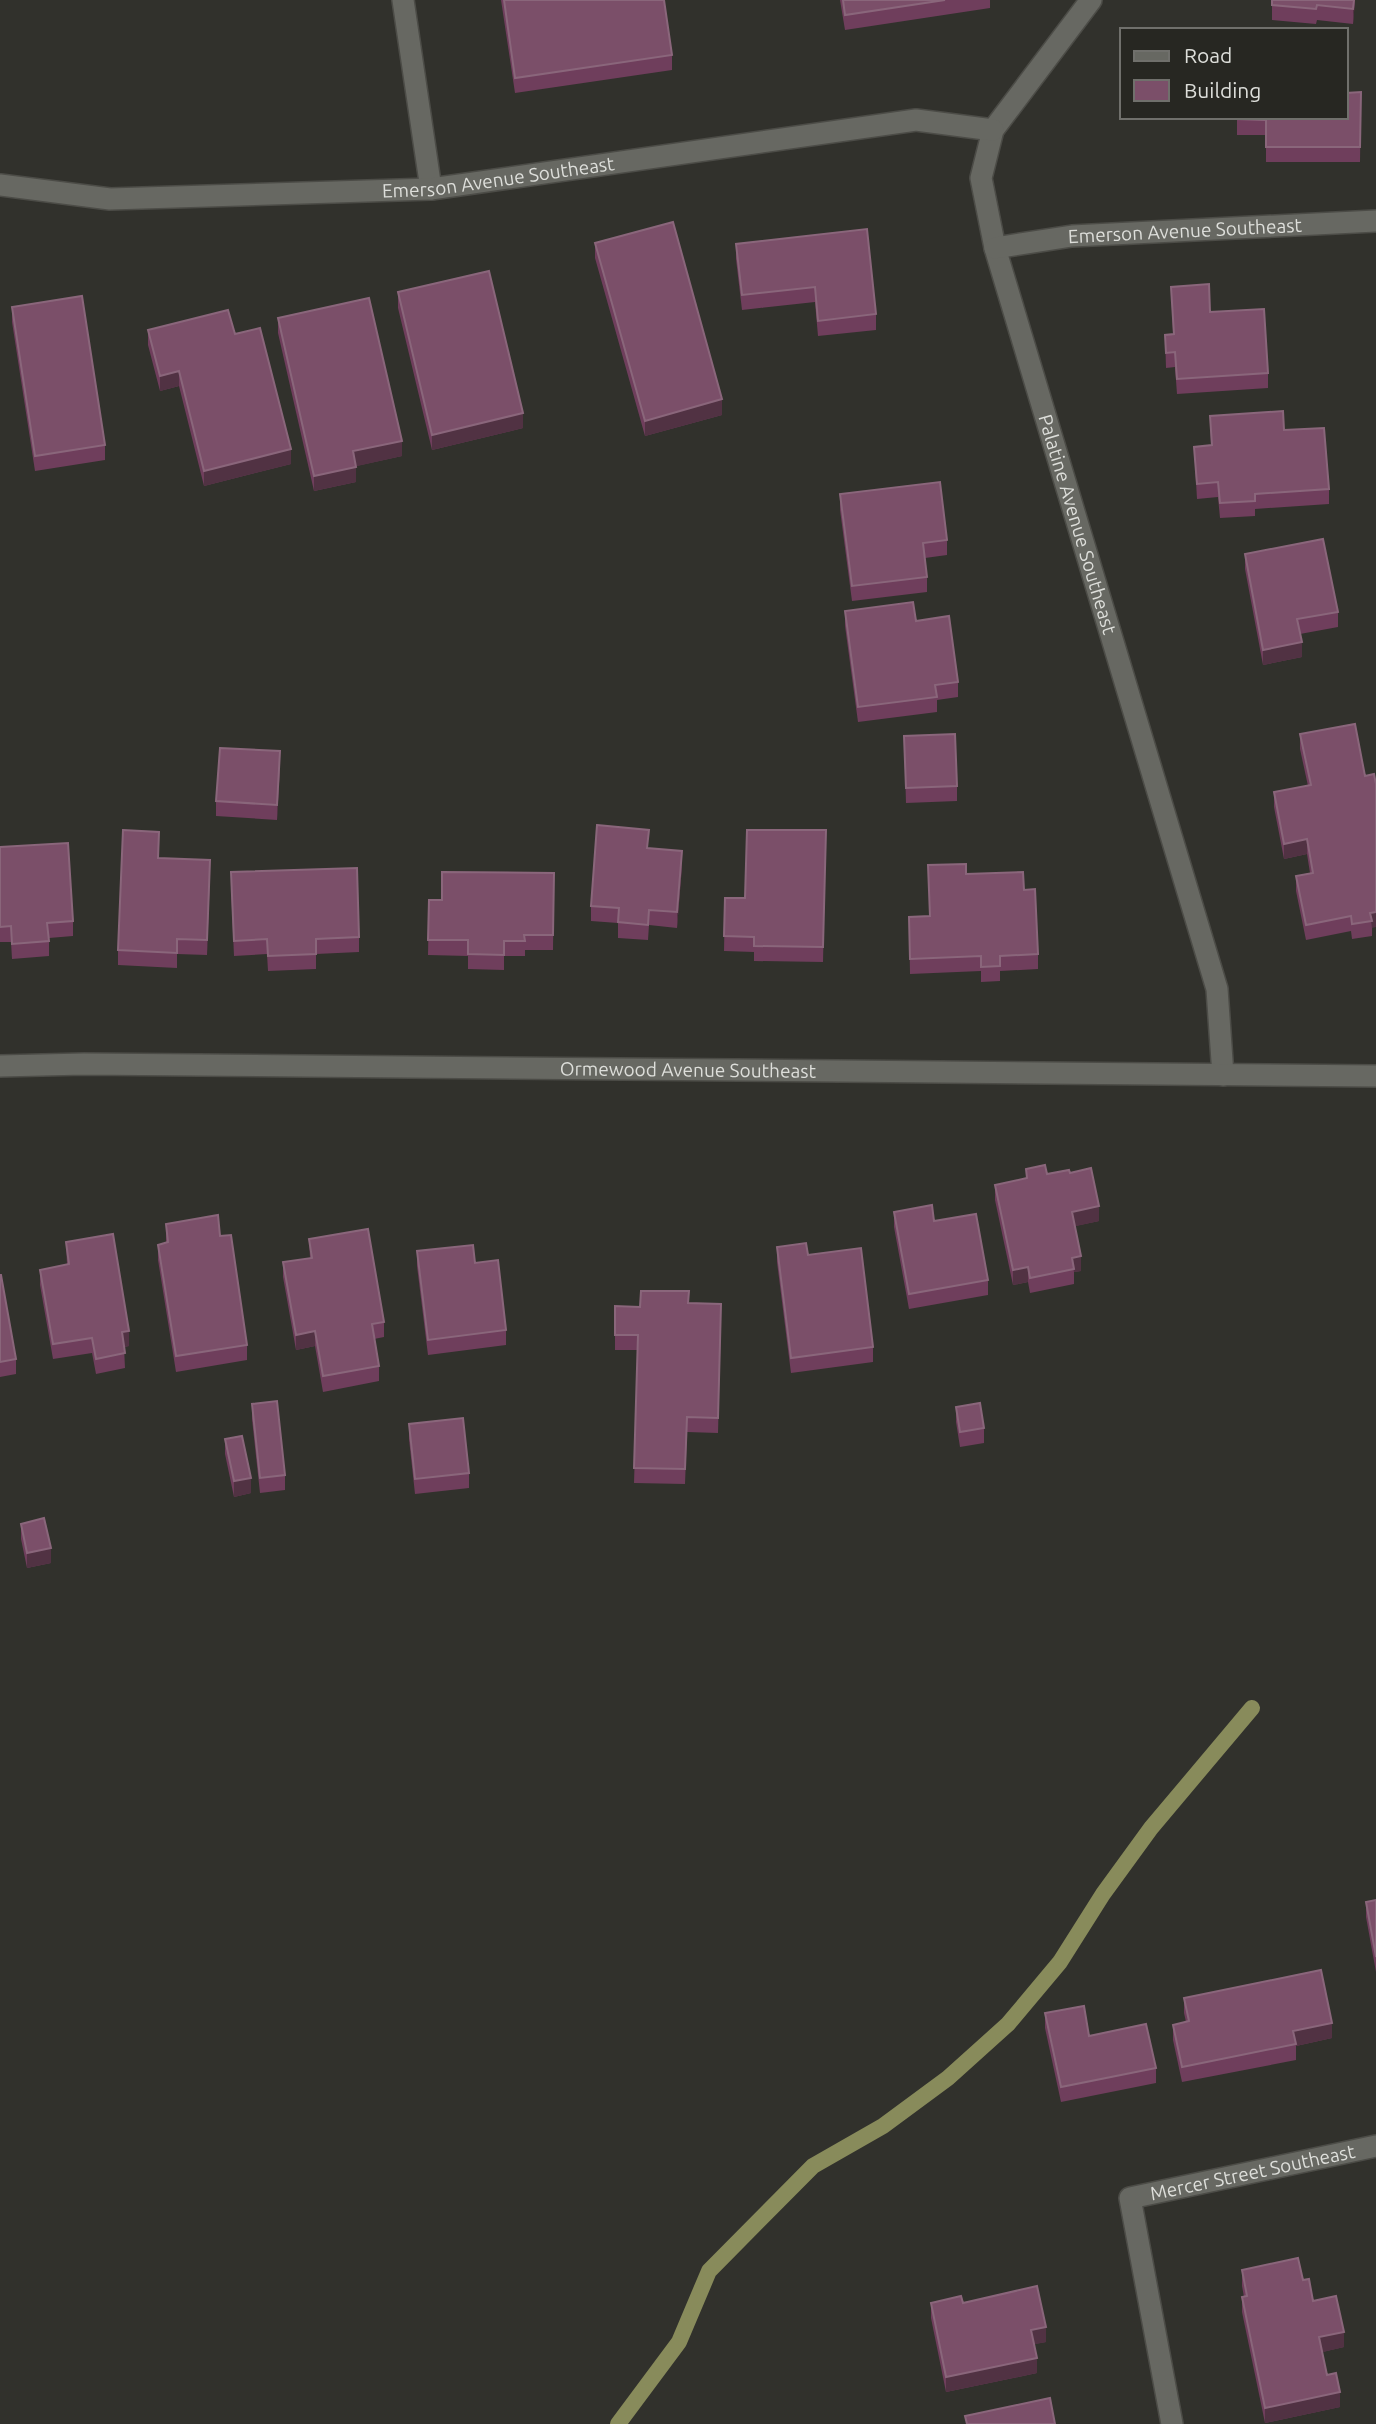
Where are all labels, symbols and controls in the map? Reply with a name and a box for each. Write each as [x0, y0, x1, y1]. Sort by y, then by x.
legend [1120, 28, 1348, 119]
text: Road [1184, 43, 1232, 67]
text: Building [1184, 78, 1261, 102]
street label: Emerson Avenue Southeast [382, 152, 616, 202]
street label: Emerson Avenue Southeast [1067, 214, 1303, 247]
street label: Palatine Avenue Southeast [1034, 412, 1121, 637]
street label: Ormewood Avenue Southeast [560, 1057, 817, 1082]
street label: Mercer Street Southeast [1148, 2140, 1357, 2204]

